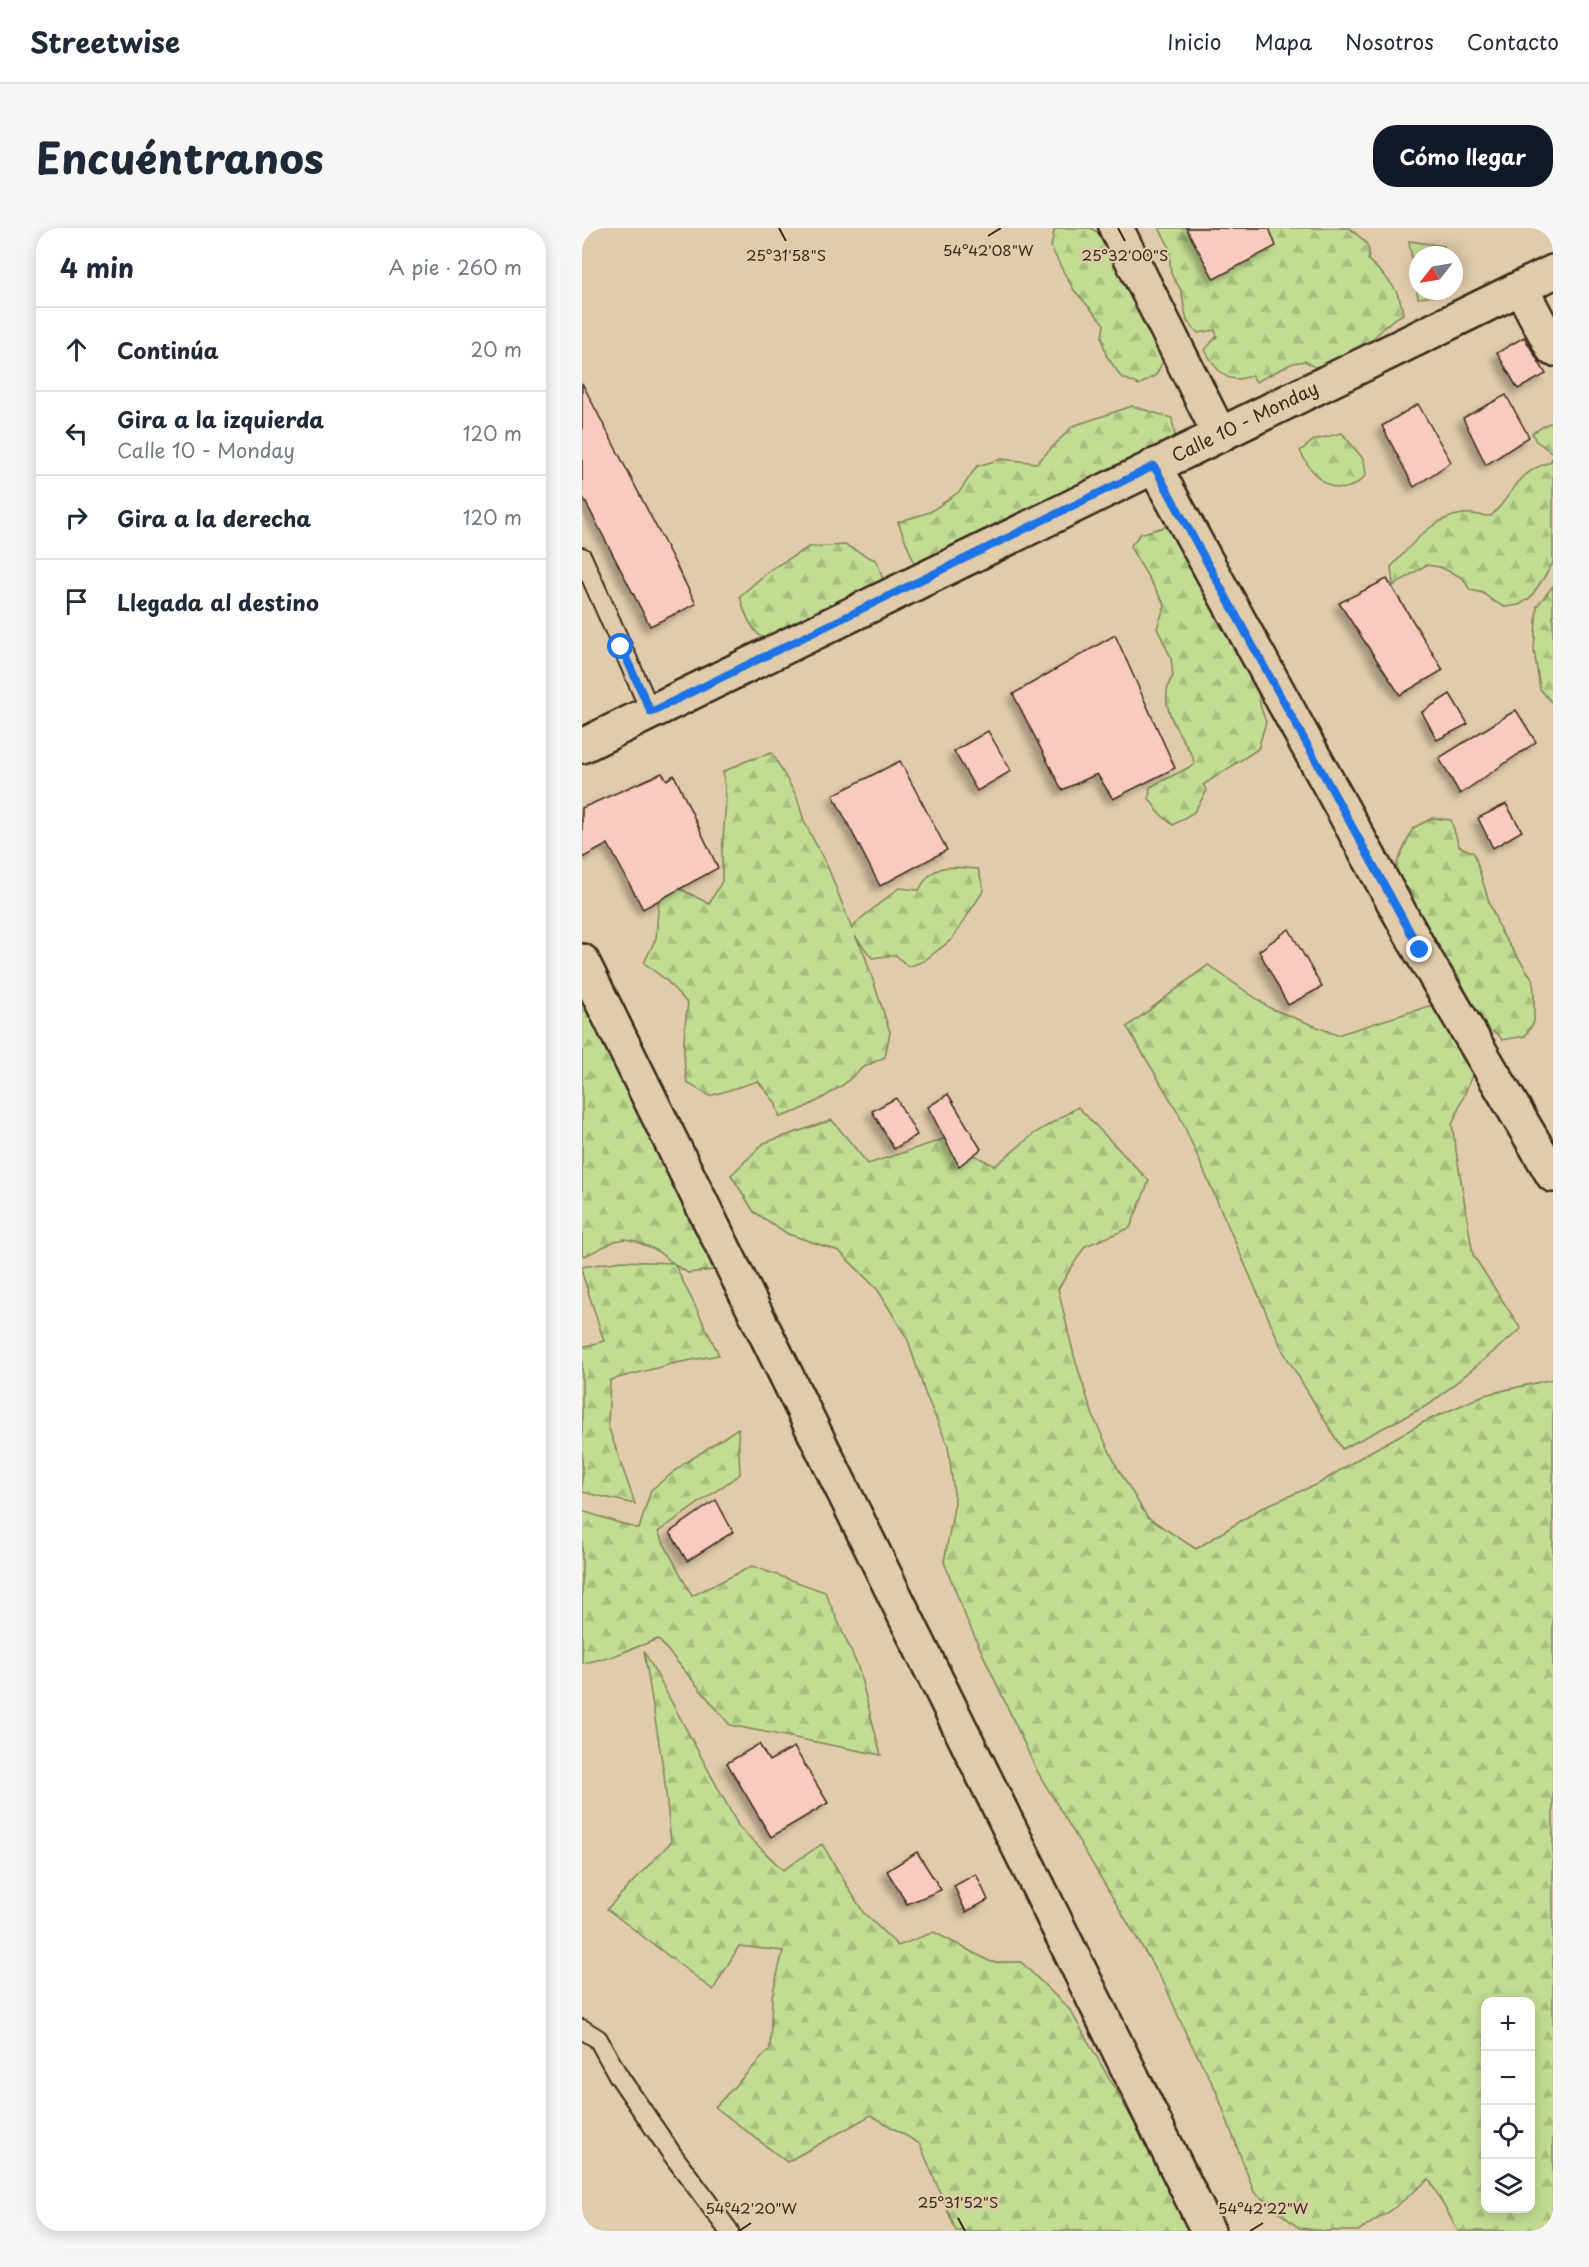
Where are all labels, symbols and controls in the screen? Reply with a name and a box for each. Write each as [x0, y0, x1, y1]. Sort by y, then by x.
text: Streetwise [30, 20, 180, 63]
text: Inicio [1167, 25, 1221, 57]
text: Mapa [1254, 25, 1312, 57]
text: Nosotros [1345, 25, 1434, 57]
text: Contacto [1467, 25, 1559, 57]
text: Encuéntranos [36, 125, 324, 188]
button: Cómo llegar [1373, 125, 1553, 187]
text: 54°42'08"W [943, 238, 1034, 261]
text: 25°31'58"S [746, 243, 826, 266]
text: 25°32'00"S [1082, 243, 1168, 266]
north arrow [1409, 246, 1463, 300]
text: 4 min [60, 248, 134, 287]
text: A pie · 260 m [388, 252, 522, 282]
icon: ahead [60, 333, 93, 366]
text: Continúa [117, 333, 219, 366]
text: 20 m [470, 334, 522, 364]
street label: Calle 10 - Monday [1167, 374, 1322, 468]
text: Gira a la izquierda [117, 402, 324, 435]
icon: left [60, 417, 93, 450]
text: 120 m [463, 418, 522, 448]
text: Calle 10 - Monday [117, 435, 295, 465]
icon: right [60, 501, 93, 534]
text: Gira a la derecha [117, 501, 311, 534]
text: 120 m [463, 502, 522, 532]
icon: arrive [60, 585, 93, 618]
text: Llegada al destino [117, 585, 319, 618]
route start [607, 633, 633, 659]
route end [1406, 936, 1432, 962]
map controls [1481, 1997, 1535, 2213]
button: + [1481, 1997, 1535, 2051]
button: − [1481, 2051, 1535, 2105]
button: locate [1481, 2105, 1535, 2159]
button: layers [1481, 2159, 1535, 2213]
text: 25°31'52"S [918, 2190, 998, 2213]
text: 54°42'20"W [705, 2196, 797, 2219]
text: 54°42'22"W [1218, 2196, 1309, 2219]

